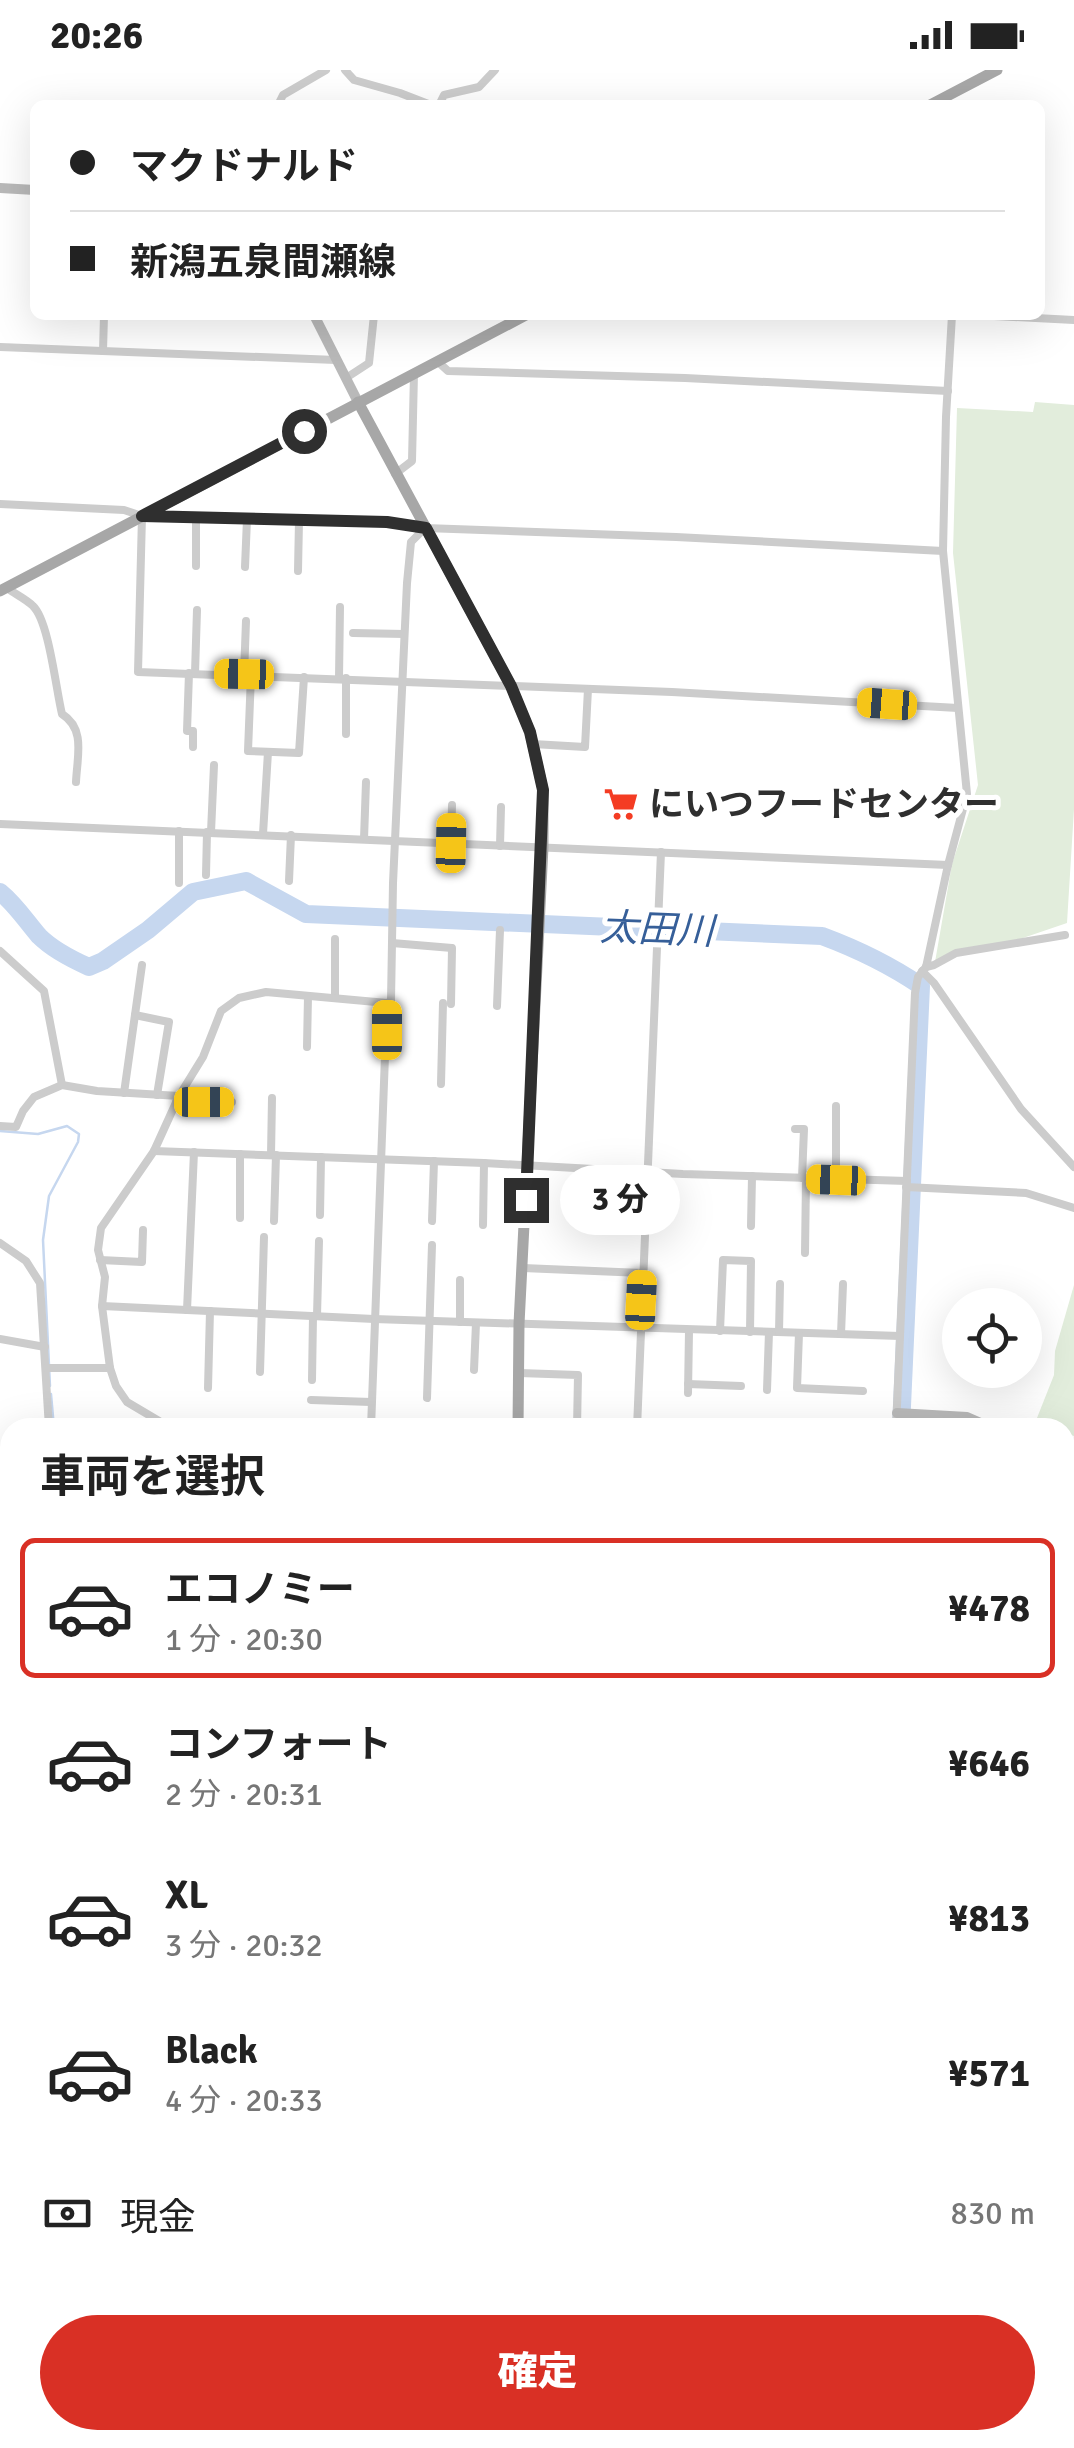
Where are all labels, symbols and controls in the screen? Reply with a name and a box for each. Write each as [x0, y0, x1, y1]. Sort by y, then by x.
text: 20:26 [50, 12, 143, 59]
text: マクドナルド [130, 143, 358, 190]
text: 新潟五泉間瀬線 [130, 239, 396, 286]
route start [282, 409, 327, 454]
car [214, 658, 274, 690]
car [856, 687, 918, 721]
place label: にいつフードセンター [649, 783, 999, 826]
supermarket icon: にいつフードセンター [602, 785, 640, 823]
car [435, 813, 467, 873]
water label: 太田川 [599, 904, 719, 955]
car [372, 1000, 402, 1060]
car [174, 1087, 234, 1117]
car [805, 1164, 867, 1196]
callout: 3 分 [561, 1165, 681, 1235]
route end [504, 1178, 549, 1223]
text: 3 分 [592, 1180, 648, 1219]
car [624, 1269, 658, 1331]
map controls [942, 1288, 1042, 1388]
button: locate [942, 1288, 1042, 1388]
text: 車両を選択 [40, 1450, 265, 1505]
icon: car [45, 1563, 135, 1653]
text: エコノミー [165, 1566, 355, 1613]
text: ¥478 [948, 1585, 1030, 1632]
text: 1 分 · 20:30 [165, 1620, 323, 1659]
icon: car [45, 1718, 135, 1808]
text: コンフォート [165, 1721, 392, 1768]
text: ¥646 [948, 1740, 1030, 1787]
text: 2 分 · 20:31 [165, 1775, 323, 1814]
text: XL [165, 1872, 208, 1919]
icon: car [45, 1873, 135, 1963]
text: ¥813 [948, 1895, 1030, 1942]
text: 3 分 · 20:32 [165, 1926, 323, 1965]
text: Black [165, 2027, 258, 2074]
icon: car [45, 2028, 135, 2118]
text: ¥571 [948, 2050, 1030, 2097]
text: 4 分 · 20:33 [165, 2081, 323, 2120]
icon: cash [40, 2186, 95, 2241]
text: 現金 [120, 2194, 196, 2241]
text: 830 m [951, 2194, 1035, 2233]
button: 確定 [40, 2315, 1035, 2430]

